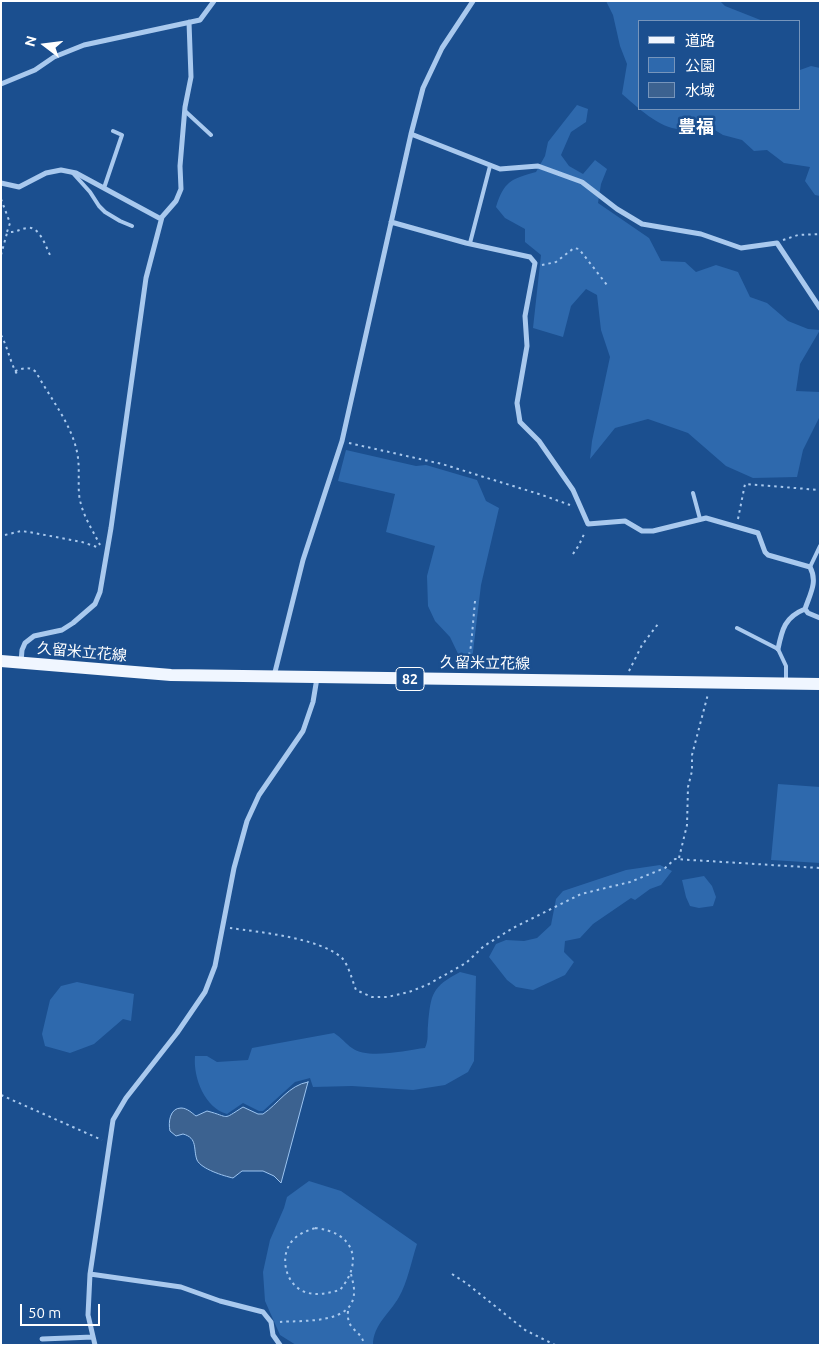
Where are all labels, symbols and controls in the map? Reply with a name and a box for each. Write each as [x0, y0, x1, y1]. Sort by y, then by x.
north arrow [20, 20, 70, 70]
legend [638, 20, 801, 110]
text: 道路 [685, 32, 715, 49]
text: N [21, 34, 40, 48]
text: 公園 [685, 57, 715, 74]
text: 水域 [685, 82, 715, 99]
district label: 豊福 [678, 116, 714, 138]
street label: 久留米立花線 [36, 639, 128, 665]
street label: 久留米立花線 [440, 653, 530, 673]
road number: 82 [396, 668, 424, 691]
scale bar [22, 1294, 102, 1326]
text: 50 m [28, 1304, 61, 1321]

